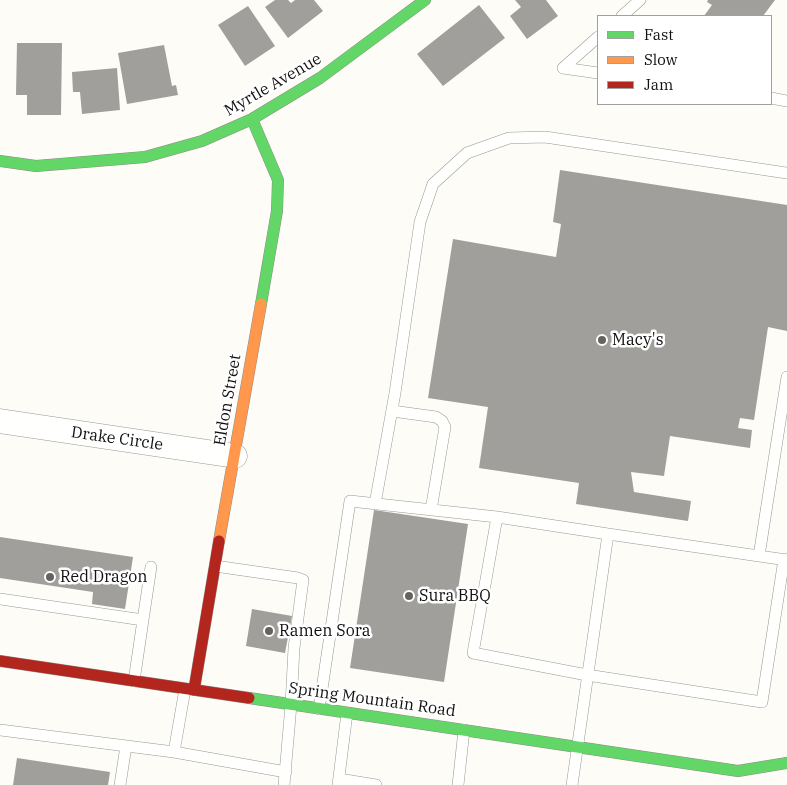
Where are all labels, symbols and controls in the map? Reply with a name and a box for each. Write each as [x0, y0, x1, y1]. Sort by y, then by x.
legend [597, 15, 772, 105]
text: Fast [644, 25, 674, 44]
street label: Myrtle Avenue [221, 50, 325, 120]
text: Slow [644, 50, 677, 69]
text: Jam [644, 75, 673, 94]
place label: Macy's [612, 330, 663, 350]
marker: Macy's [596, 334, 608, 346]
street label: Eldon Street [210, 353, 246, 447]
street label: Drake Circle [70, 423, 164, 455]
place label: Red Dragon [60, 567, 148, 587]
marker: Red Dragon [44, 571, 56, 583]
place label: Sura BBQ [419, 586, 491, 606]
marker: Sura BBQ [403, 590, 415, 602]
place label: Ramen Sora [279, 621, 371, 641]
marker: Ramen Sora [263, 625, 275, 637]
street label: Spring Mountain Road [287, 679, 457, 721]

